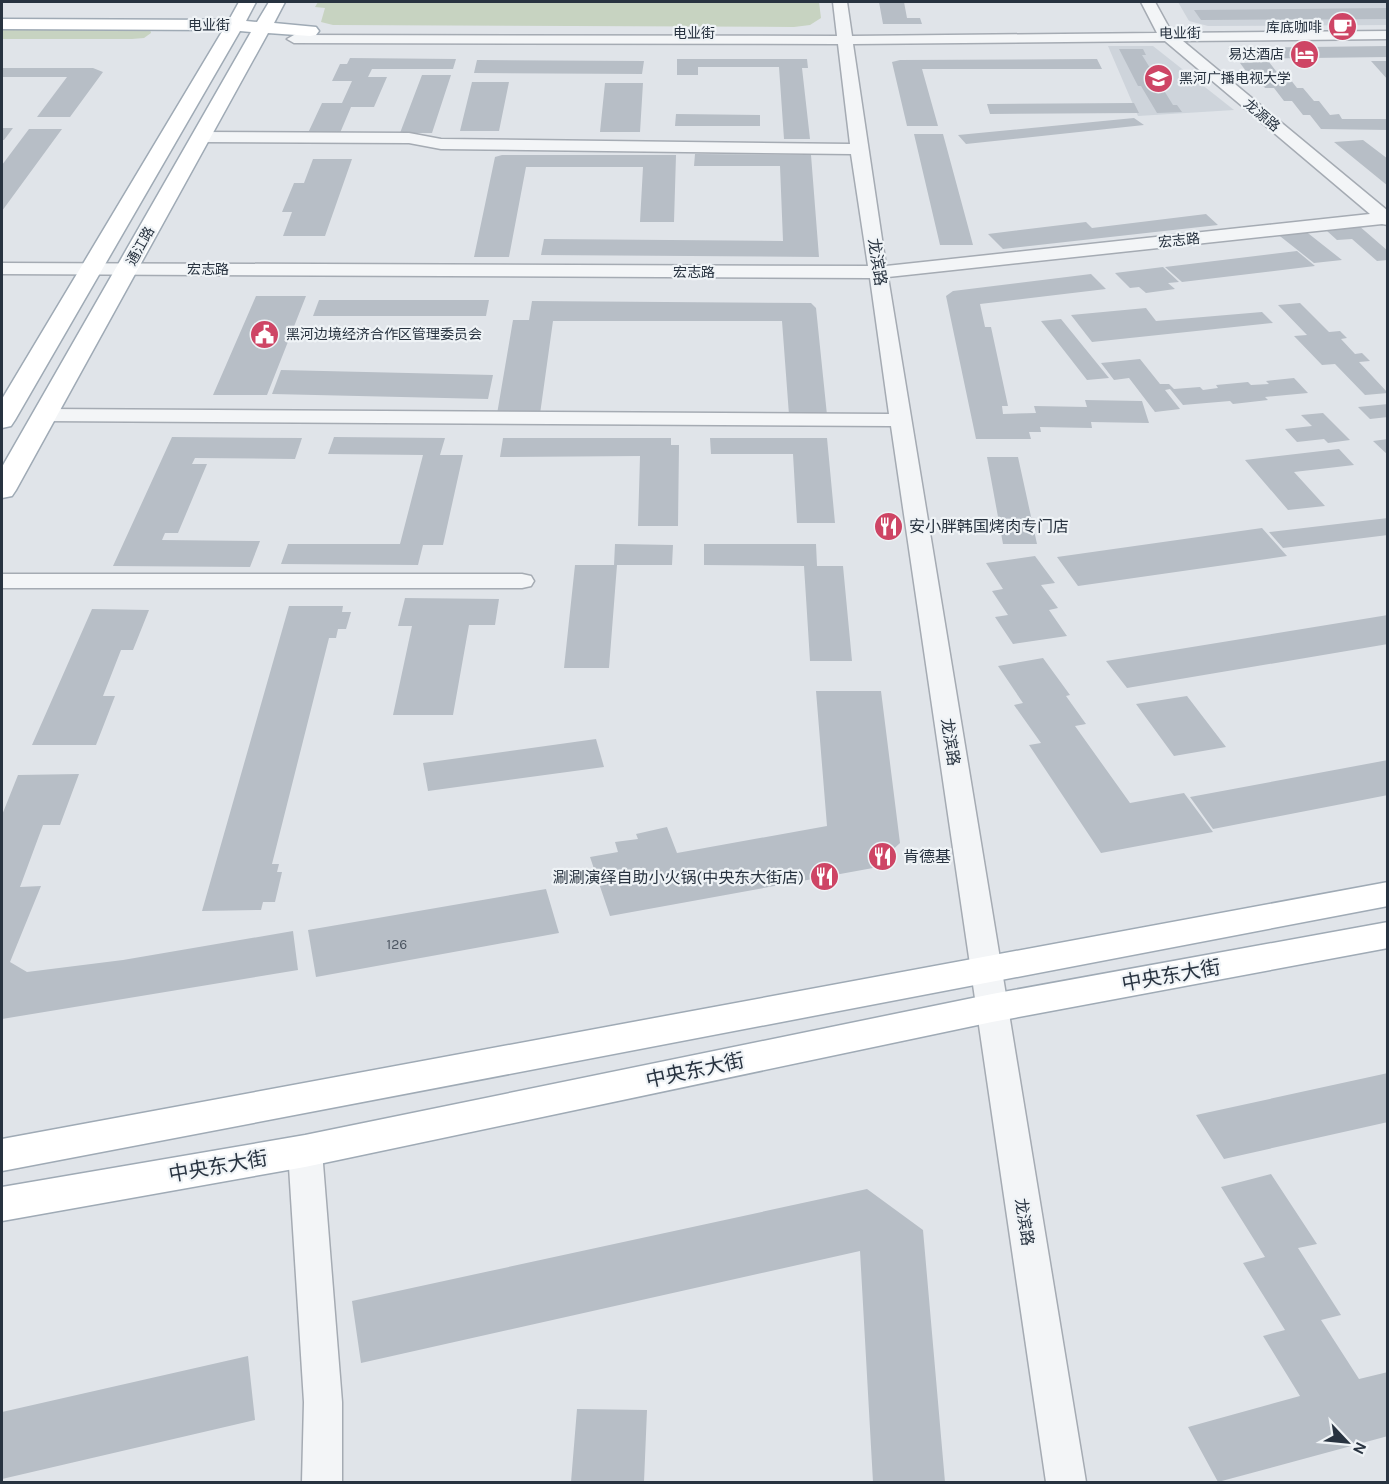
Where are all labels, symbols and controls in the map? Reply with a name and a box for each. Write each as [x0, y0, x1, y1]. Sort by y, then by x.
cafe icon: 库底咖啡 [1327, 11, 1359, 43]
street label: 电业街 [188, 17, 230, 34]
place label: 库底咖啡 [1266, 19, 1322, 36]
street label: 电业街 [673, 25, 715, 42]
street label: 电业街 [1159, 25, 1201, 42]
hotel icon: 易达酒店 [1289, 38, 1321, 70]
place label: 易达酒店 [1228, 46, 1284, 63]
school or university icon: 黑河广播电视大学 [1142, 62, 1174, 94]
place label: 黑河广播电视大学 [1179, 70, 1291, 87]
street label: 龙源路 [1240, 95, 1283, 135]
street label: 通江路 [123, 224, 158, 269]
street label: 宏志路 [1157, 230, 1201, 251]
street label: 龙滨路 [864, 237, 891, 287]
street label: 宏志路 [187, 261, 229, 278]
street label: 宏志路 [673, 264, 715, 281]
public building icon: 黑河边境经济合作区管理委员会 [249, 318, 281, 350]
place label: 黑河边境经济合作区管理委员会 [286, 326, 482, 343]
restaurant icon: 安小胖韩国烤肉专门店 [872, 510, 904, 542]
place label: 安小胖韩国烤肉专门店 [909, 517, 1069, 536]
street label: 龙滨路 [937, 717, 964, 767]
restaurant icon: 肯德基 [866, 840, 898, 872]
place label: 肯德基 [903, 847, 951, 866]
restaurant icon: 涮涮演绎自助小火锅(中央东大街店) [809, 861, 841, 893]
place label: 涮涮演绎自助小火锅(中央东大街店) [553, 868, 804, 887]
house number: 126 [387, 936, 407, 953]
street label: 中央东大街 [1120, 955, 1222, 996]
street label: 中央东大街 [644, 1049, 746, 1092]
street label: 中央东大街 [167, 1146, 269, 1187]
street label: 龙滨路 [1011, 1197, 1038, 1247]
north arrow [1317, 1412, 1377, 1472]
text: N [1349, 1439, 1371, 1458]

